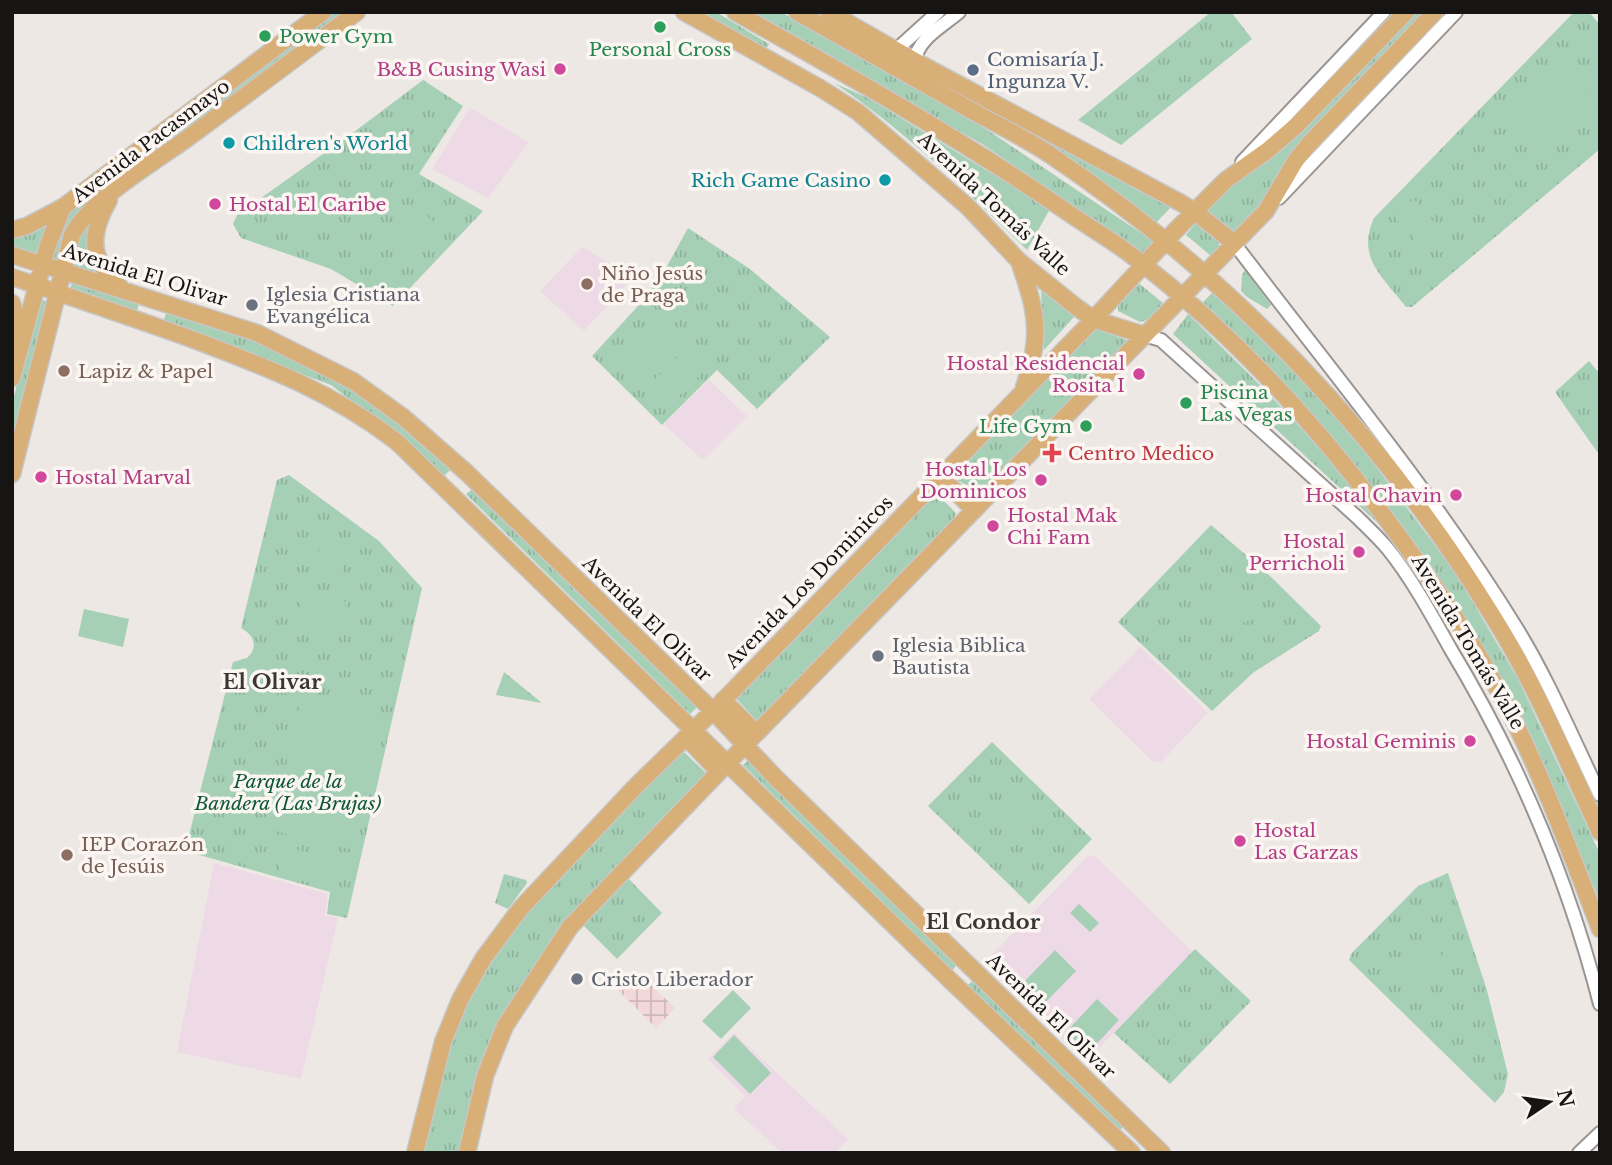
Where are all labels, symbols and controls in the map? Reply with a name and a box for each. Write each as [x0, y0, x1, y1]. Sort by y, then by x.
marker: Personal Cross [652, 19, 668, 35]
place label: Power Gym [279, 25, 393, 48]
marker: Power Gym [257, 28, 273, 44]
place label: Personal Cross [589, 38, 731, 61]
place label: Comisaría J. Ingunza V. [987, 48, 1104, 93]
place label: B&B Cusing Wasi [376, 58, 547, 81]
marker: B&B Cusing Wasi [552, 61, 568, 77]
marker: Comisaría J. Ingunza V. [965, 62, 981, 78]
street label: Avenida Pacasmayo [67, 74, 234, 208]
street label: Avenida Tomás Valle [912, 127, 1075, 281]
place label: Children's World [243, 132, 408, 155]
marker: Children's World [221, 135, 237, 151]
place label: Rich Game Casino [691, 169, 871, 192]
marker: Rich Game Casino [877, 172, 893, 188]
place label: Hostal El Caribe [229, 193, 387, 216]
marker: Hostal El Caribe [207, 196, 223, 212]
street label: Avenida El Olivar [59, 239, 230, 311]
place label: Niño Jesús de Praga [601, 262, 703, 307]
marker: Niño Jesús de Praga [579, 276, 595, 292]
place label: Iglesia Cristiana Evangélica [266, 283, 420, 328]
marker: Iglesia Cristiana Evangélica [244, 297, 260, 313]
place label: Hostal Residencial Rosita I [947, 352, 1125, 397]
place label: Lapiz & Papel [78, 360, 213, 383]
marker: Lapiz & Papel [56, 363, 72, 379]
marker: Hostal Residencial Rosita I [1131, 366, 1147, 382]
place label: Piscina Las Vegas [1200, 381, 1292, 426]
marker: Piscina Las Vegas [1178, 395, 1194, 411]
place label: Life Gym [979, 415, 1072, 438]
marker: Life Gym [1078, 418, 1094, 434]
place label: Centro Medico [1068, 442, 1214, 465]
marker: Centro Medico [1042, 443, 1062, 463]
place label: Hostal Los Dominicos [920, 458, 1027, 503]
place label: Hostal Marval [55, 466, 191, 489]
marker: Hostal Marval [33, 469, 49, 485]
marker: Hostal Los Dominicos [1033, 472, 1049, 488]
place label: Hostal Chavin [1305, 484, 1442, 507]
marker: Hostal Chavin [1448, 487, 1464, 503]
street label: Avenida Los Dominicos [720, 491, 898, 674]
place label: Hostal Mak Chi Fam [1007, 504, 1118, 549]
marker: Hostal Mak Chi Fam [985, 518, 1001, 534]
place label: Hostal Perricholi [1249, 530, 1346, 575]
marker: Hostal Perricholi [1351, 544, 1367, 560]
street label: Avenida Tomás Valle [1406, 550, 1529, 734]
street label: Avenida El Olivar [577, 551, 716, 687]
place label: Iglesia Biblica Bautista [892, 634, 1026, 679]
marker: Iglesia Biblica Bautista [870, 648, 886, 664]
district label: El Olivar [223, 669, 322, 695]
place label: Hostal Geminis [1306, 730, 1456, 753]
marker: Hostal Geminis [1462, 733, 1478, 749]
park label: Parque de la Bandera (Las Brujas) [194, 770, 381, 815]
place label: Hostal Las Garzas [1254, 819, 1358, 864]
place label: IEP Corazón de Jesúis [81, 833, 204, 878]
marker: Hostal Las Garzas [1232, 833, 1248, 849]
marker: IEP Corazón de Jesúis [59, 847, 75, 863]
district label: El Condor [926, 909, 1041, 935]
street label: Avenida El Olivar [981, 948, 1120, 1084]
place label: Cristo Liberador [591, 968, 753, 991]
marker: Cristo Liberador [569, 971, 585, 987]
north arrow [1514, 1067, 1584, 1137]
text: N [1552, 1087, 1578, 1110]

